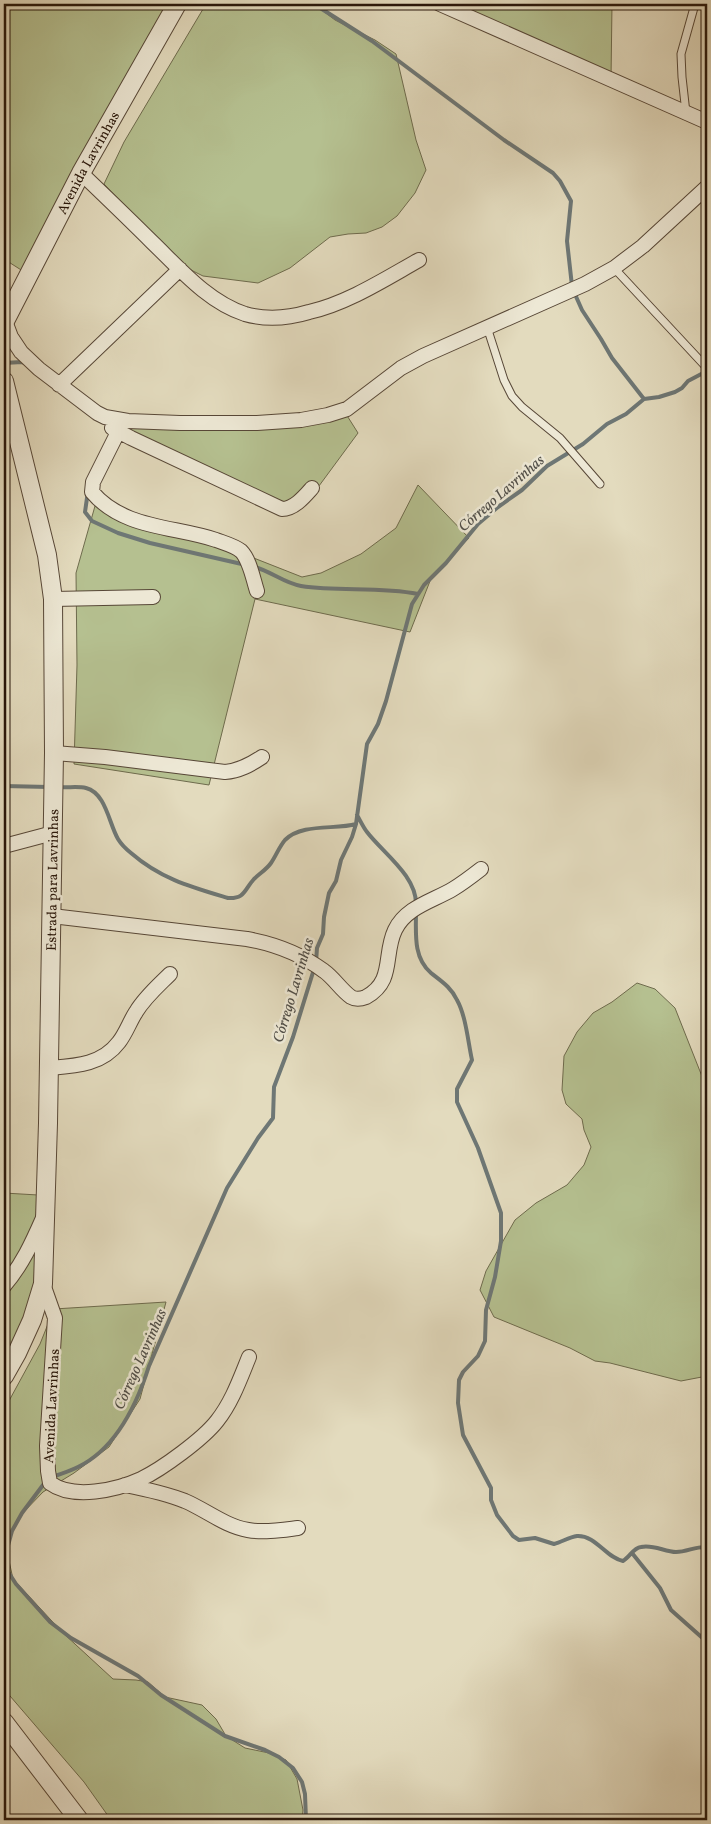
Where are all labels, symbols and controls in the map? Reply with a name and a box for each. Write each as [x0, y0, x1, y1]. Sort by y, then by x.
street label: Avenida Lavrinhas [53, 108, 125, 218]
water label: Córrego Lavrinhas [454, 450, 550, 538]
street label: Estrada para Lavrinhas [43, 809, 64, 951]
water label: Córrego Lavrinhas [269, 935, 320, 1045]
water label: Córrego Lavrinhas [110, 1305, 173, 1413]
street label: Avenida Lavrinhas [40, 1348, 65, 1464]

